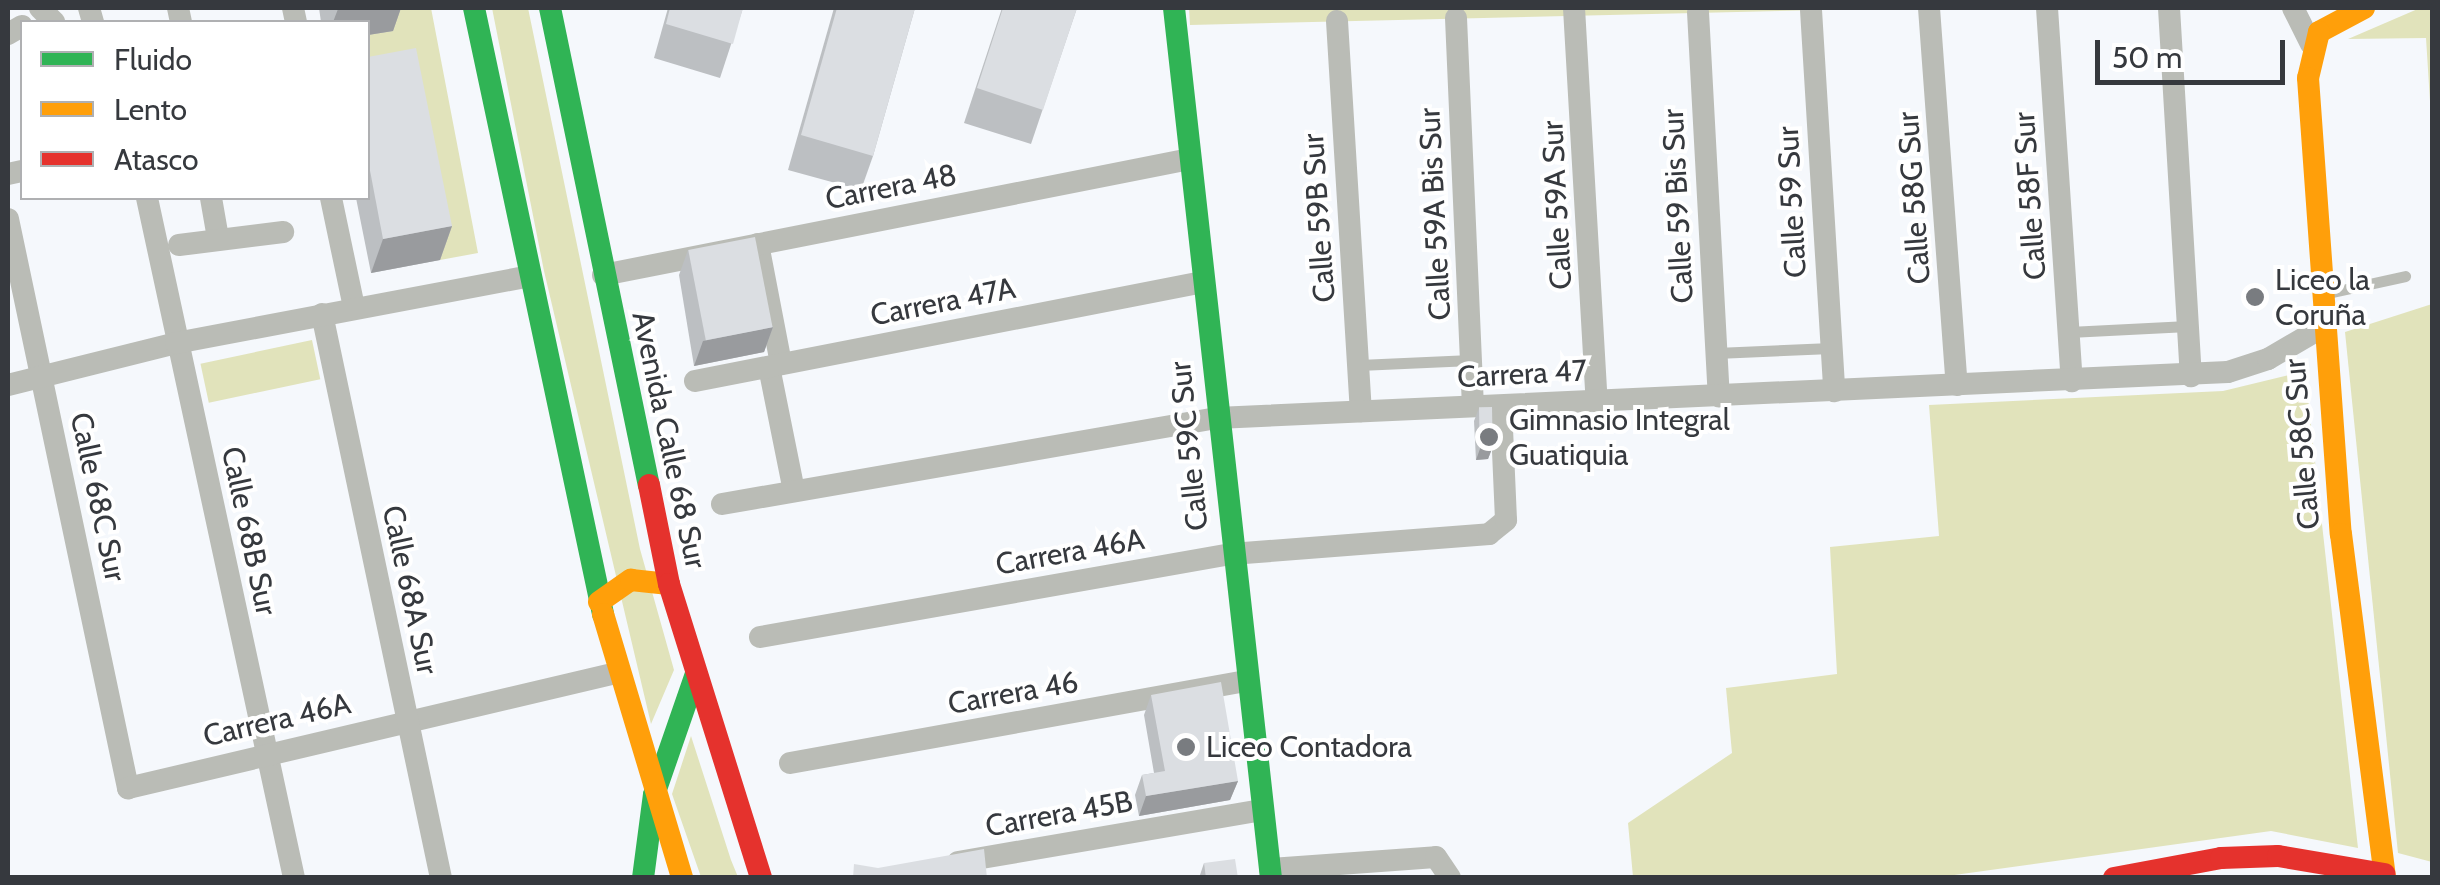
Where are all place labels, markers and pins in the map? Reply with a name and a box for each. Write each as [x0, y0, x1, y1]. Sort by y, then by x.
place label: Liceo la Coruña [2275, 262, 2370, 332]
marker: Liceo la Coruña [2244, 286, 2266, 308]
place label: Gimnasio Integral Guatiquia [1509, 402, 1730, 472]
marker: Gimnasio Integral Guatiquia [1478, 426, 1500, 448]
place label: Liceo Contadora [1206, 729, 1412, 765]
marker: Liceo Contadora [1175, 736, 1197, 758]

